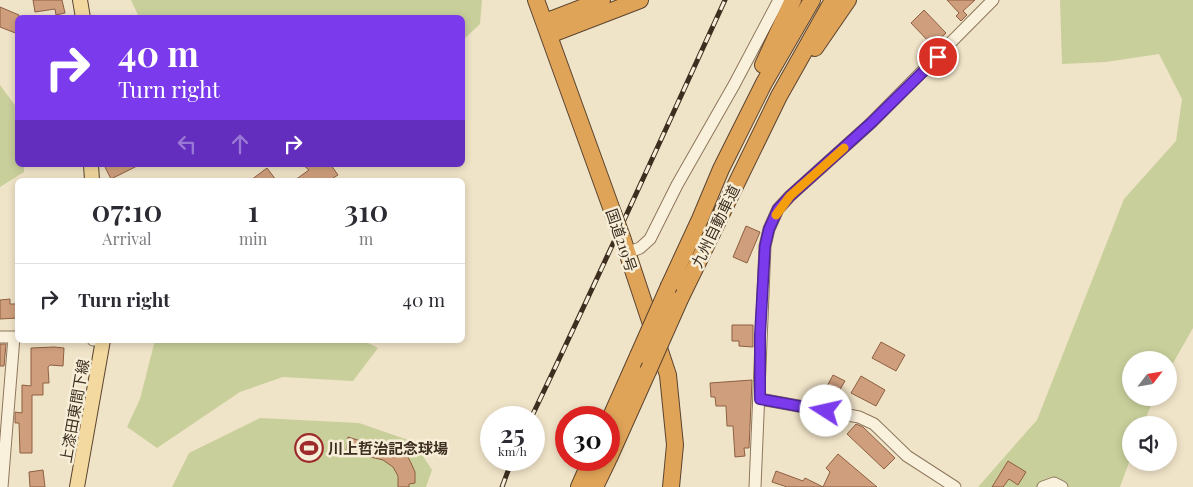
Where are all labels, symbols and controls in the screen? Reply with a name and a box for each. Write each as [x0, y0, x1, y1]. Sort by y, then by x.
text: 40 m [118, 29, 199, 76]
icon: right [35, 35, 100, 100]
pin [917, 36, 959, 78]
icon: arrive [924, 43, 952, 71]
text: Turn right [118, 74, 220, 104]
icon: left [173, 130, 201, 158]
icon: ahead [226, 130, 254, 158]
icon: right [279, 130, 307, 158]
street label: 九州自動車道 [686, 181, 744, 271]
text: 07:10 [92, 190, 162, 230]
text: 1 [247, 190, 259, 230]
text: 310 [344, 190, 388, 230]
street label: 国道219号 [602, 206, 642, 274]
text: Arrival [102, 228, 152, 249]
text: min [239, 228, 267, 249]
text: m [359, 228, 373, 249]
icon: right [35, 285, 63, 313]
text: Turn right [78, 286, 170, 312]
text: 40 m [403, 286, 445, 312]
north arrow [1122, 351, 1178, 406]
map controls [1122, 351, 1177, 471]
street label: 上漆田東間下線 [55, 358, 93, 464]
position arrow [799, 384, 851, 436]
speed limit sign: 30 [555, 406, 620, 471]
text: 25 [500, 416, 525, 449]
button: sound [1122, 416, 1177, 471]
sports icon: 川上哲治記念球場 [294, 433, 324, 463]
place label: 川上哲治記念球場 [328, 438, 448, 458]
text: km/h [498, 443, 527, 459]

